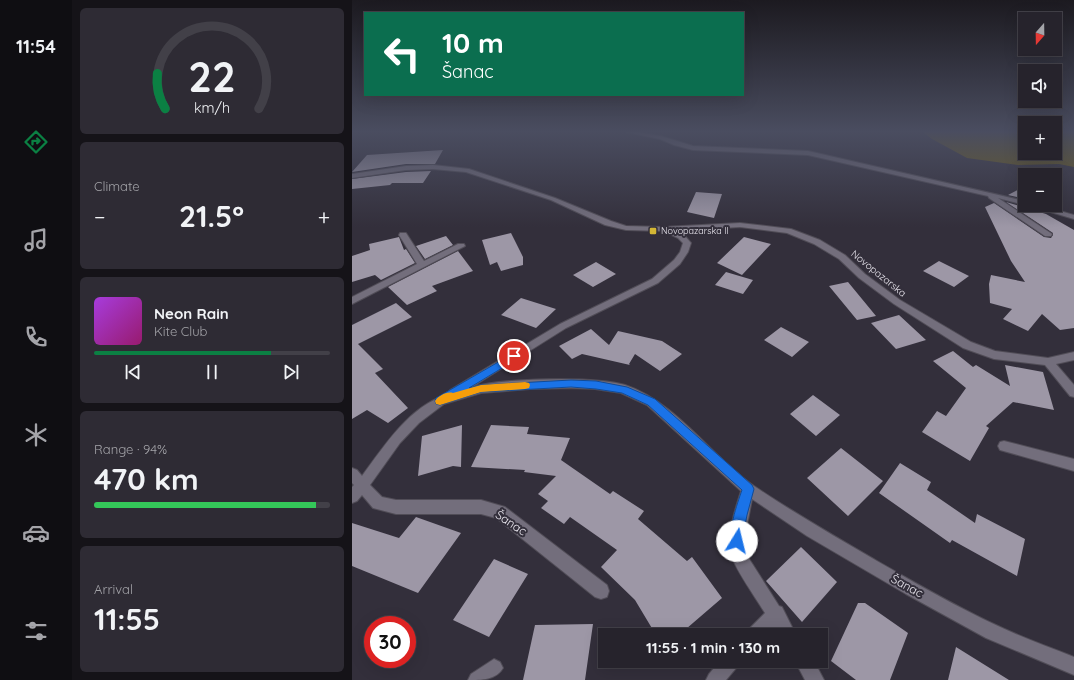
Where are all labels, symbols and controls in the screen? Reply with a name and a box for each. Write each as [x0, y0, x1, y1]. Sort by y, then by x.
north arrow [1018, 12, 1062, 56]
map controls [1018, 12, 1062, 212]
text: 10 m [442, 25, 504, 60]
icon: left [376, 28, 428, 80]
text: 11:54 [16, 35, 56, 58]
text: 22 [188, 50, 236, 102]
text: Šanac [442, 60, 494, 83]
button: sound [1018, 64, 1062, 108]
text: km/h [194, 99, 230, 117]
button: + [1018, 116, 1062, 160]
icon: directions [22, 128, 50, 156]
button: − [1018, 168, 1062, 212]
text: Climate [94, 178, 140, 194]
text: 21.5° [179, 197, 244, 235]
text: − [94, 203, 105, 231]
text: + [318, 203, 330, 231]
place label: Novopazarska II [661, 225, 729, 236]
icon: music [22, 226, 50, 254]
marker: Novopazarska II [648, 226, 658, 236]
street label: Novopazarska [848, 247, 909, 300]
text: Neon Rain [154, 304, 229, 323]
icon: phone [22, 323, 50, 351]
text: Kite Club [154, 323, 207, 339]
pin [497, 339, 531, 373]
icon: arrive [503, 345, 525, 367]
icon: previous [122, 361, 144, 383]
icon: pause [201, 361, 223, 383]
icon: next [280, 361, 302, 383]
icon: climate [22, 421, 50, 449]
text: Range · 94% [94, 441, 167, 457]
text: 470 km [94, 460, 199, 498]
street label: Šanac [493, 507, 530, 538]
icon: car [22, 519, 50, 547]
position arrow [716, 520, 758, 562]
street label: Šanac [889, 571, 926, 600]
text: Arrival [94, 581, 133, 597]
text: 11:55 [94, 600, 160, 638]
speed limit sign: 30 [364, 616, 416, 668]
icon: filters [22, 617, 50, 645]
text: 11:55 · 1 min · 130 m [646, 638, 780, 657]

